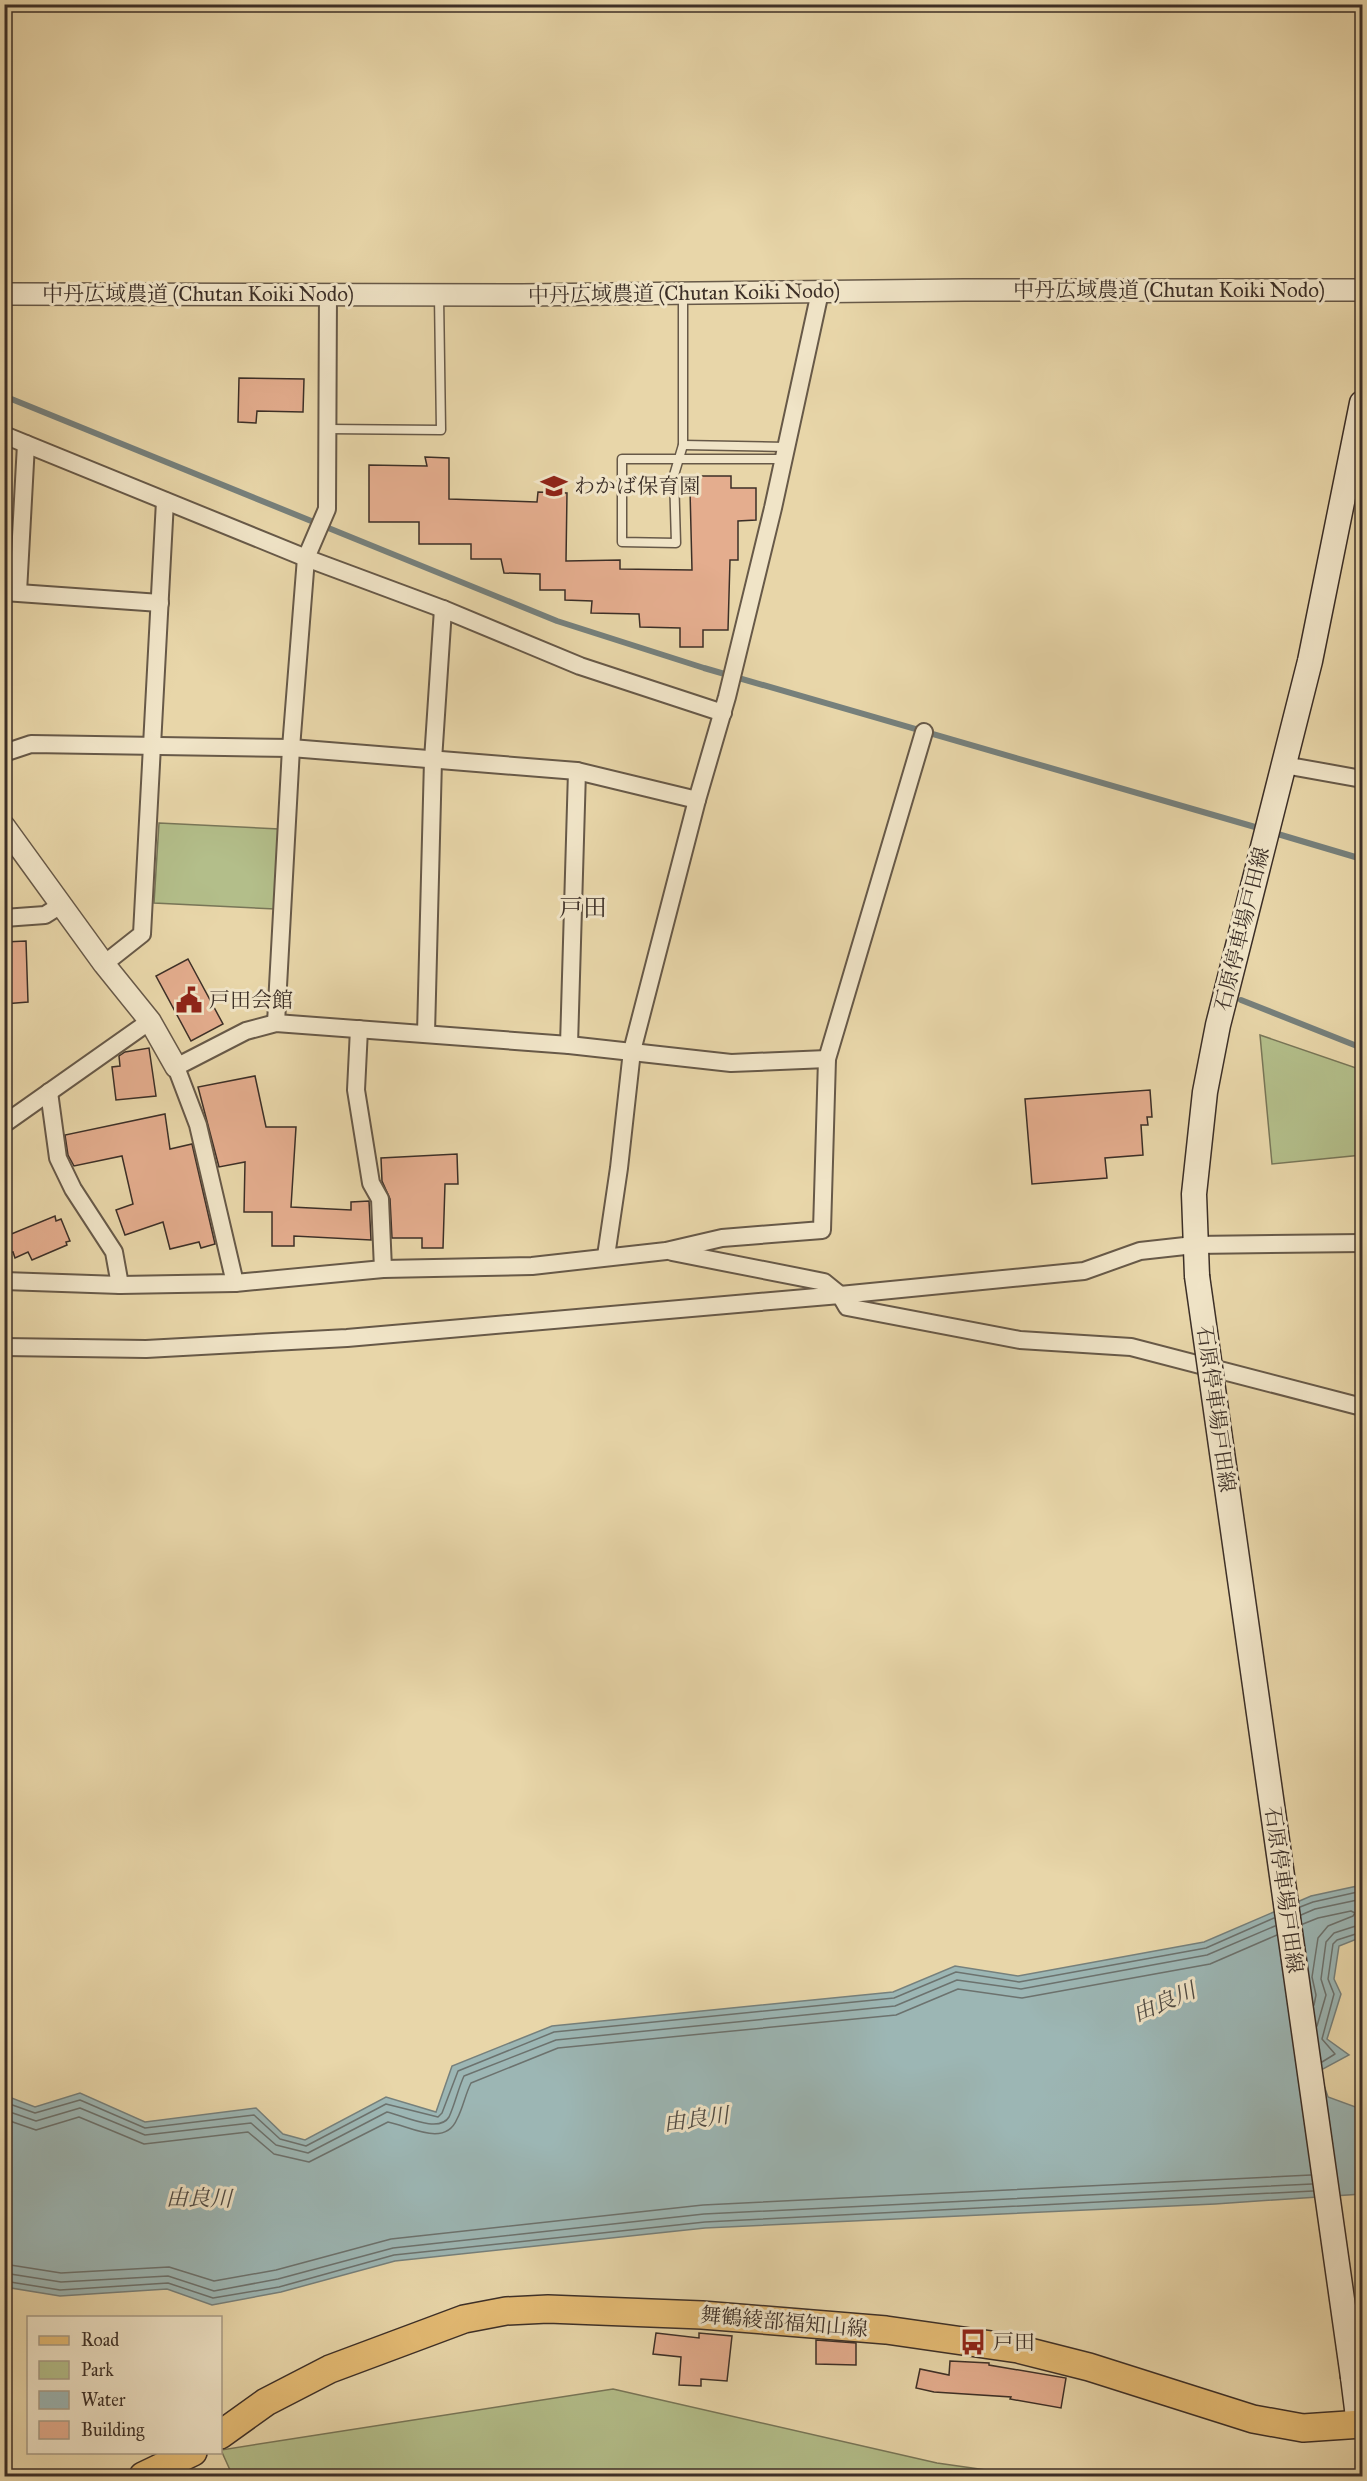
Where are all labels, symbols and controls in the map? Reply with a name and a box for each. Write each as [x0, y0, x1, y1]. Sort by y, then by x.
street label: 中丹広域農道 (Chutan Koiki Nodo) [528, 277, 840, 309]
street label: 中丹広域農道 (Chutan Koiki Nodo) [1013, 277, 1325, 303]
street label: 中丹広域農道 (Chutan Koiki Nodo) [42, 281, 354, 307]
school or university icon: わかば保育園 [539, 471, 569, 501]
place label: わかば保育園 [574, 473, 700, 499]
street label: 石原停車場戸田線 [1209, 844, 1275, 1014]
district label: 戸田 [559, 893, 607, 923]
public building icon: 戸田会館 [174, 985, 204, 1015]
place label: 戸田会館 [209, 987, 293, 1013]
street label: 石原停車場戸田線 [1191, 1324, 1241, 1494]
street label: 石原停車場戸田線 [1259, 1805, 1309, 1975]
water label: 由良川 [1128, 1976, 1201, 2027]
water label: 由良川 [662, 2101, 732, 2136]
water label: 由良川 [166, 2184, 234, 2212]
street label: 舞鶴綾部福知山線 [699, 2302, 869, 2342]
legend [27, 2316, 222, 2454]
bus stop icon: 戸田 [958, 2327, 988, 2357]
text: Road [81, 2329, 119, 2351]
place label: 戸田 [993, 2329, 1035, 2355]
text: Park [81, 2359, 114, 2381]
text: Water [81, 2389, 126, 2411]
text: Building [81, 2419, 145, 2442]

